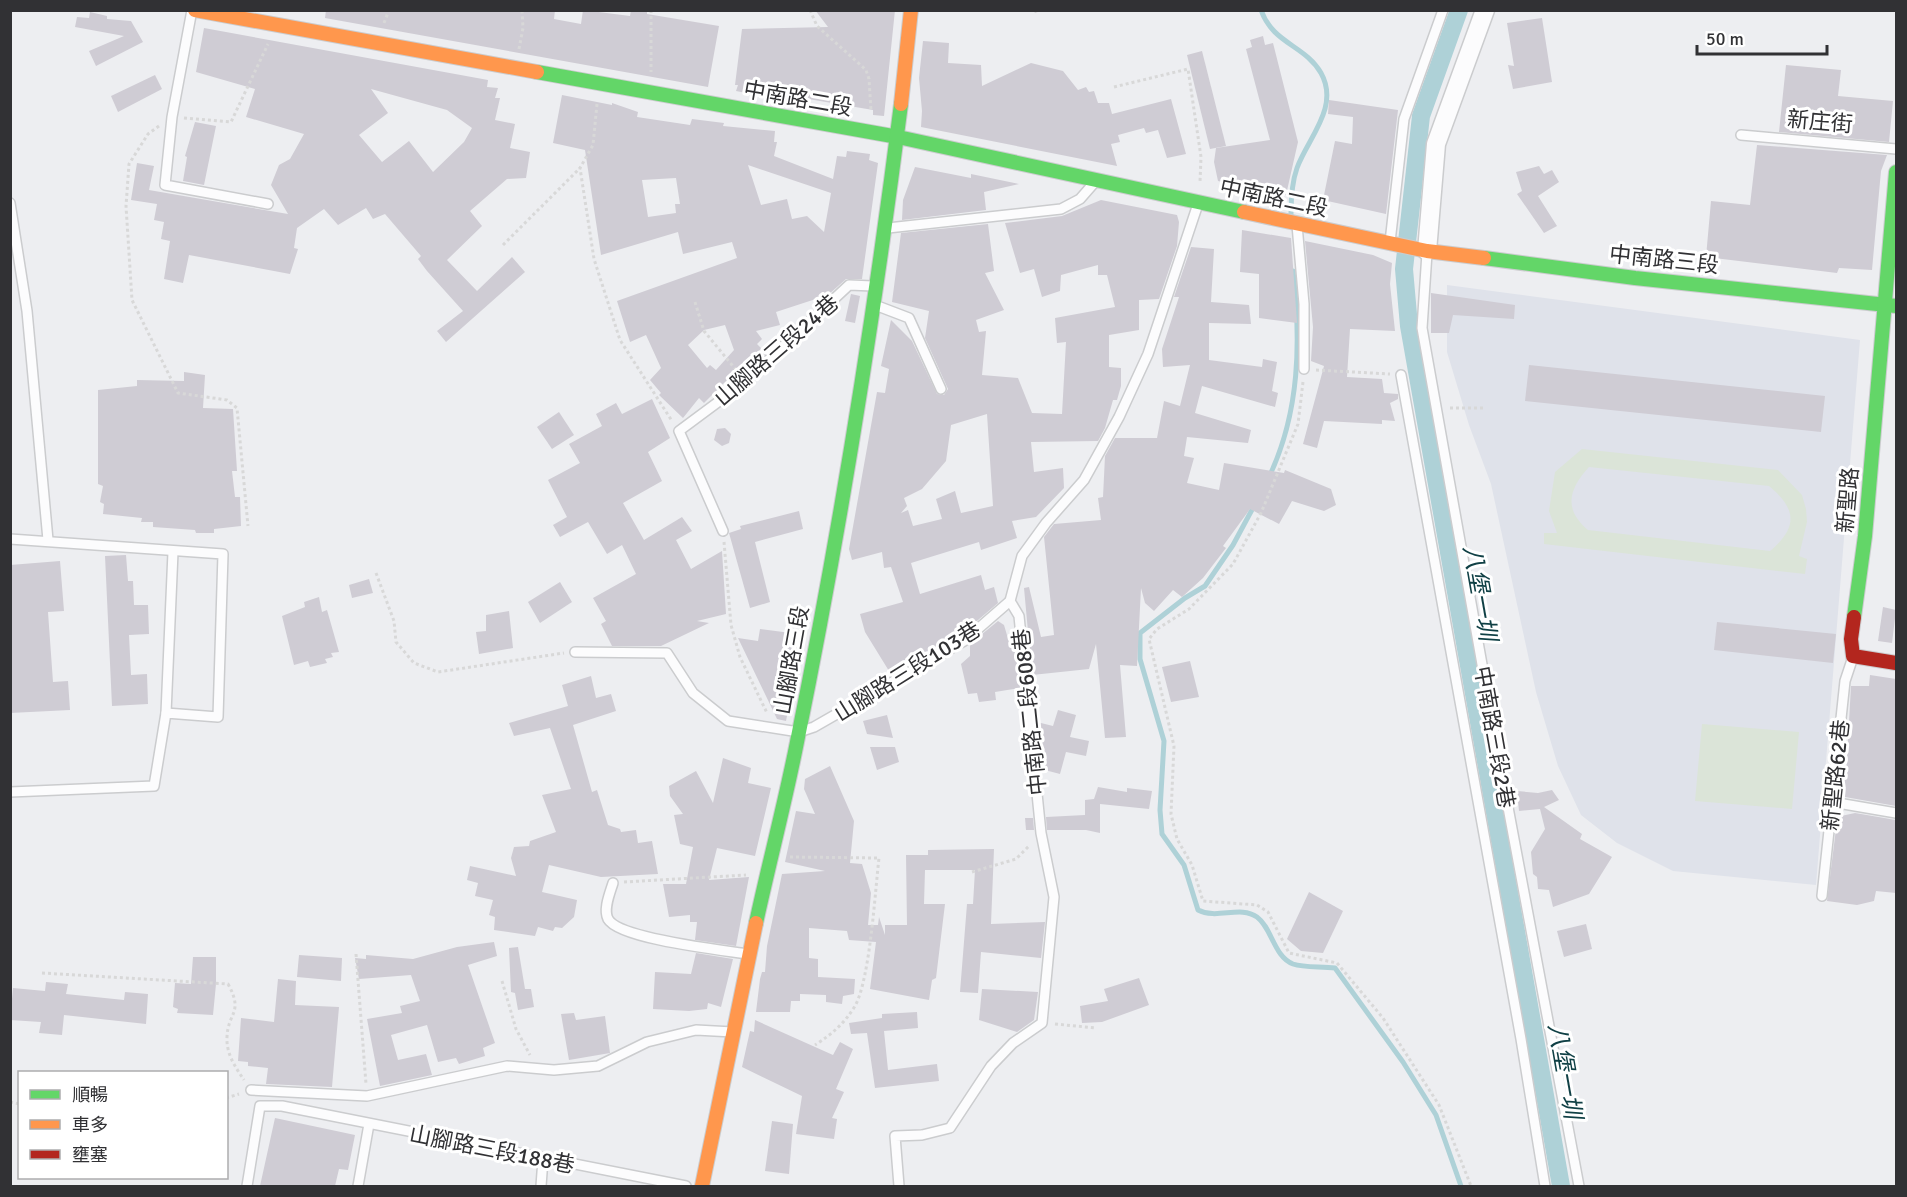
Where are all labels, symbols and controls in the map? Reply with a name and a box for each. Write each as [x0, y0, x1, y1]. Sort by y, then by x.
scale bar [1697, 18, 1828, 56]
text: 50 m [1706, 28, 1744, 50]
street label: 中南路二段 [741, 76, 854, 121]
street label: 新庄街 [1786, 105, 1854, 138]
street label: 中南路二段 [1217, 173, 1331, 222]
street label: 中南路三段 [1608, 240, 1720, 279]
street label: 山腳路三段24巷 [709, 289, 844, 412]
street label: 新聖路 [1831, 466, 1864, 534]
water label: 八堡一圳 [1457, 543, 1504, 646]
street label: 山腳路三段 [769, 604, 814, 717]
street label: 山腳路三段103巷 [829, 616, 986, 727]
street label: 中南路二段608巷 [1007, 627, 1052, 797]
street label: 中南路三段2巷 [1469, 664, 1520, 810]
street label: 新聖路62巷 [1816, 718, 1855, 832]
water label: 八堡一圳 [1542, 1021, 1589, 1124]
legend [18, 1071, 228, 1179]
text: 順暢 [72, 1084, 108, 1106]
text: 車多 [72, 1114, 108, 1136]
street label: 山腳路三段188巷 [407, 1120, 577, 1179]
text: 壅塞 [72, 1144, 108, 1166]

